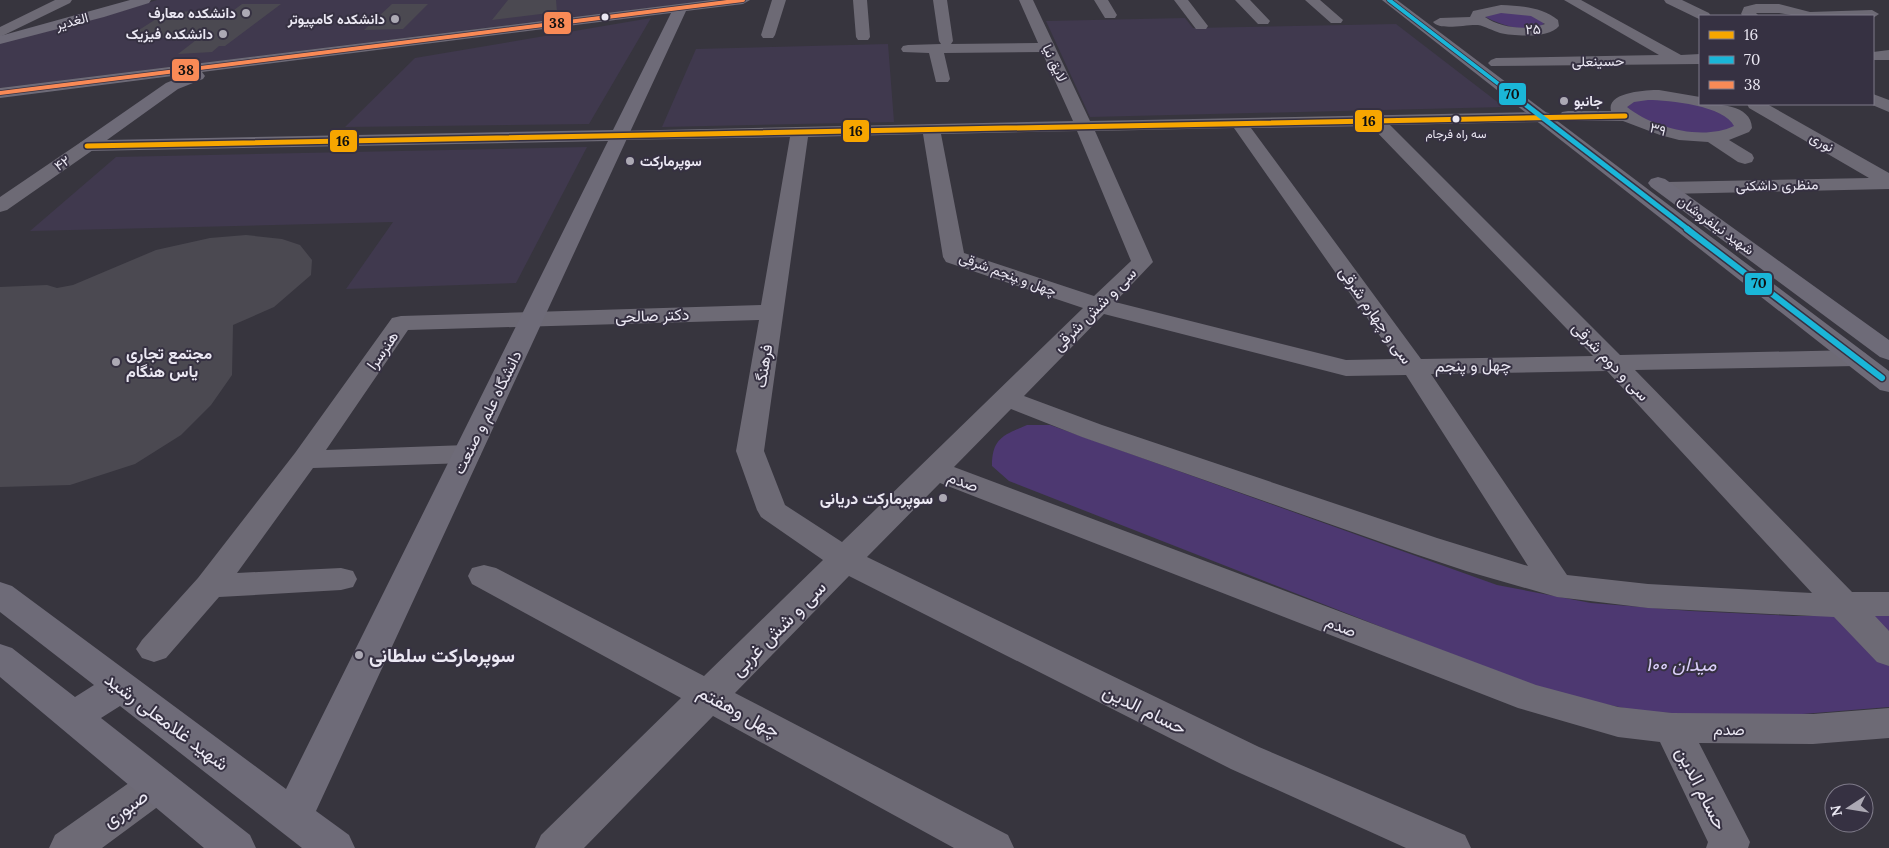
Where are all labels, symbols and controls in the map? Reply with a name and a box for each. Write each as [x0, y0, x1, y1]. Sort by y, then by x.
place label: دانشکده معارف [148, 4, 236, 22]
marker: دانشکده معارف [240, 7, 252, 19]
street label: الغدیر [53, 8, 90, 34]
place label: دانشکده کامپیوتر [287, 10, 385, 29]
line badge: 38 [543, 11, 572, 35]
unlabelled marker [600, 12, 610, 22]
marker: دانشکده کامپیوتر [389, 13, 401, 25]
text: 38 [549, 14, 565, 32]
legend [1699, 15, 1874, 105]
street label: ۲۵ [1525, 20, 1541, 38]
place label: دانشکده فیزیک [126, 25, 213, 43]
text: 16 [1744, 25, 1758, 44]
marker: دانشکده فیزیک [217, 28, 229, 40]
street label: لایق نیا [1038, 41, 1072, 85]
text: 70 [1744, 50, 1760, 69]
street label: حسینعلی [1572, 52, 1624, 70]
line badge: 38 [171, 58, 200, 82]
text: 38 [178, 61, 194, 79]
text: 38 [1744, 75, 1761, 94]
line badge: 70 [1498, 82, 1527, 106]
text: 70 [1504, 85, 1520, 103]
place label: جانبو [1574, 92, 1603, 110]
marker: جانبو [1558, 95, 1570, 107]
line badge: 16 [1354, 109, 1383, 133]
text: 16 [1362, 112, 1376, 130]
marker: سه راه فرجام [1451, 114, 1461, 124]
street label: ۳۹ [1648, 118, 1668, 140]
line badge: 16 [842, 119, 870, 143]
text: 16 [849, 122, 863, 140]
place label: سه راه فرجام [1425, 126, 1487, 142]
street label: نوری [1807, 128, 1837, 156]
line badge: 16 [329, 129, 358, 153]
text: 16 [336, 132, 350, 150]
street label: ۴۲ [51, 151, 73, 175]
place label: سوپرمارکت [640, 152, 702, 171]
marker: سوپرمارکت [624, 155, 636, 167]
street label: منظری داشکنی [1736, 175, 1818, 195]
street label: شهید نیلفروشان [1674, 191, 1758, 259]
street label: چهل و ‍پنجم شرقی [957, 248, 1059, 301]
street label: سی و چهارم شرقی [1333, 262, 1417, 369]
street label: سی و شش شرقی [1048, 263, 1141, 356]
line badge: 70 [1744, 272, 1773, 296]
text: 70 [1751, 274, 1767, 292]
street label: دکتر صالحی [615, 304, 689, 327]
street label: سی و دوم شرقی [1568, 317, 1654, 405]
street label: هنرسرا [362, 327, 403, 374]
place label: مجتمع تجاری یاس هنگام [126, 343, 213, 382]
street label: فرهنگ [750, 343, 777, 389]
street label: دانشگاه علم و صنعت [448, 347, 527, 478]
street label: چهل و پنجم [1435, 354, 1512, 378]
marker: مجتمع تجاری یاس هنگام [110, 356, 122, 368]
street label: صدم [944, 466, 981, 497]
place label: سوپرمارکت دریانی [820, 488, 933, 510]
marker: سوپرمارکت دریانی [937, 492, 949, 504]
street label: سی و شش غربی [725, 575, 831, 681]
street label: صدم [1322, 611, 1359, 642]
place label: سوپرمارکت سلطانی [369, 643, 515, 669]
marker: سوپرمارکت سلطانی [353, 649, 365, 661]
park label: میدان ۱۰۰ [1646, 652, 1717, 676]
street label: شهید غلامعلی رشید [100, 667, 234, 775]
street label: حسام الدین [1099, 678, 1191, 740]
street label: چهل وهفتم [693, 679, 784, 744]
street label: صدم [1713, 719, 1745, 740]
street label: حسام الدین [1670, 742, 1733, 834]
street label: صبوری [97, 783, 153, 833]
north arrow [1824, 783, 1874, 833]
text: N [1826, 803, 1846, 818]

